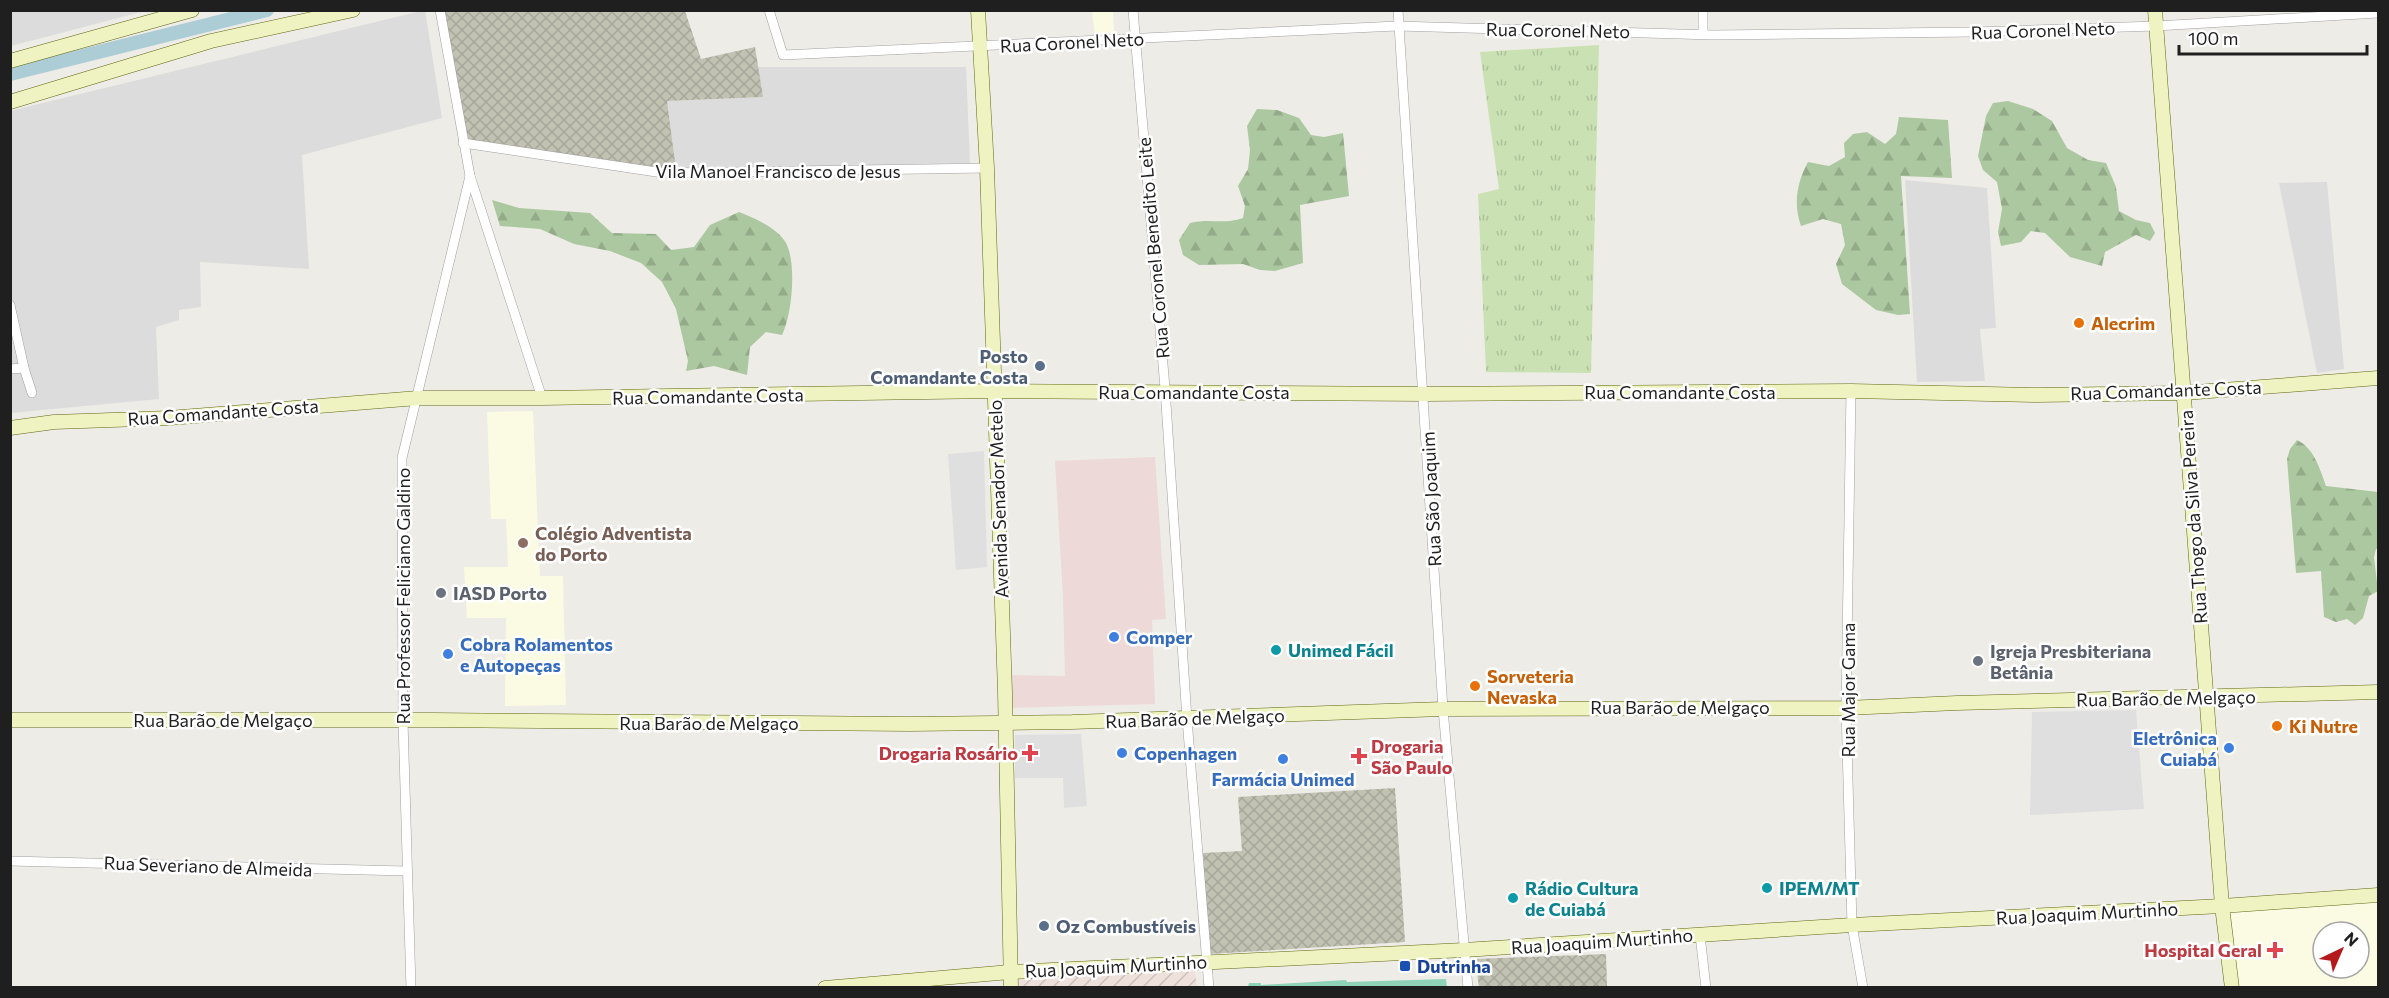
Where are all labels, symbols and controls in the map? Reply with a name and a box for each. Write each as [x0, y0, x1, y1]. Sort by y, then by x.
street label: Rua Coronel Neto [1970, 16, 2116, 44]
street label: Rua Coronel Neto [1486, 18, 1630, 42]
scale bar [2179, 18, 2366, 56]
street label: Rua Coronel Neto [999, 27, 1145, 57]
text: 100 m [2188, 27, 2238, 49]
street label: Rua Coronel Benedito Leite [1132, 136, 1174, 360]
street label: Vila Manoel Francisco de Jesus [655, 160, 901, 182]
place label: Alecrim [2091, 312, 2155, 334]
marker: Alecrim [2072, 316, 2086, 330]
place label: Posto Comandante Costa [870, 345, 1028, 388]
marker: Posto Comandante Costa [1033, 359, 1047, 373]
street label: Rua Comandante Costa [2070, 376, 2262, 404]
street label: Rua Comandante Costa [1098, 381, 1290, 403]
street label: Rua Comandante Costa [1584, 381, 1776, 403]
street label: Rua Comandante Costa [612, 383, 804, 409]
street label: Rua Comandante Costa [127, 394, 319, 430]
street label: Avenida Senador Metelo [984, 399, 1012, 599]
street label: Rua Thogo da Silva Pereira [2175, 409, 2211, 625]
street label: Rua São Joaquim [1416, 431, 1446, 567]
street label: Rua Professor Feliciano Galdino [392, 468, 414, 724]
place label: Colégio Adventista do Porto [535, 522, 692, 565]
marker: Colégio Adventista do Porto [516, 536, 530, 550]
place label: IASD Porto [453, 582, 547, 604]
marker: IASD Porto [434, 586, 448, 600]
street label: Rua Major Gama [1837, 622, 1859, 758]
place label: Comper [1126, 626, 1193, 648]
marker: Comper [1107, 630, 1121, 644]
place label: Cobra Rolamentos e Autopeças [460, 633, 613, 676]
place label: Unimed Fácil [1288, 639, 1394, 661]
place label: Igreja Presbiteriana Betânia [1990, 640, 2151, 683]
marker: Unimed Fácil [1269, 643, 1283, 657]
marker: Cobra Rolamentos e Autopeças [441, 647, 455, 661]
marker: Igreja Presbiteriana Betânia [1971, 654, 1985, 668]
place label: Sorveteria Nevaska [1487, 665, 1574, 708]
marker: Sorveteria Nevaska [1468, 679, 1482, 693]
street label: Rua Barão de Melgaço [2076, 685, 2256, 711]
street label: Rua Barão de Melgaço [1590, 696, 1770, 718]
street label: Rua Barão de Melgaço [1105, 704, 1285, 732]
street label: Rua Barão de Melgaço [133, 709, 313, 731]
street label: Rua Barão de Melgaço [619, 712, 799, 734]
place label: Ki Nutre [2289, 715, 2358, 737]
marker: Ki Nutre [2270, 719, 2284, 733]
place label: Eletrônica Cuiabá [2133, 727, 2217, 770]
place label: Drogaria São Paulo [1371, 735, 1453, 778]
marker: Eletrônica Cuiabá [2222, 741, 2236, 755]
place label: Drogaria Rosário [879, 742, 1018, 764]
place label: Copenhagen [1134, 742, 1237, 764]
marker: Drogaria Rosário [1023, 746, 1037, 760]
marker: Copenhagen [1115, 746, 1129, 760]
marker: Drogaria São Paulo [1352, 749, 1366, 763]
marker: Farmácia Unimed [1276, 752, 1290, 766]
place label: Farmácia Unimed [1212, 768, 1354, 790]
street label: Rua Severiano de Almeida [103, 851, 313, 881]
place label: Rádio Cultura de Cuiabá [1525, 877, 1639, 920]
place label: IPEM/MT [1779, 877, 1860, 899]
marker: IPEM/MT [1760, 881, 1774, 895]
marker: Rádio Cultura de Cuiabá [1506, 891, 1520, 905]
street label: Rua Joaquim Murtinho [1995, 897, 2179, 929]
place label: Oz Combustíveis [1056, 915, 1196, 937]
marker: Oz Combustíveis [1037, 919, 1051, 933]
north arrow [2311, 920, 2371, 980]
street label: Rua Joaquim Murtinho [1510, 924, 1694, 958]
text: N [2341, 928, 2363, 950]
place label: Hospital Geral [2144, 939, 2262, 961]
marker: Hospital Geral [2266, 941, 2284, 959]
street label: Rua Joaquim Murtinho [1024, 950, 1208, 982]
place label: Dutrinha [1417, 955, 1491, 977]
marker: Dutrinha [1398, 959, 1412, 973]

